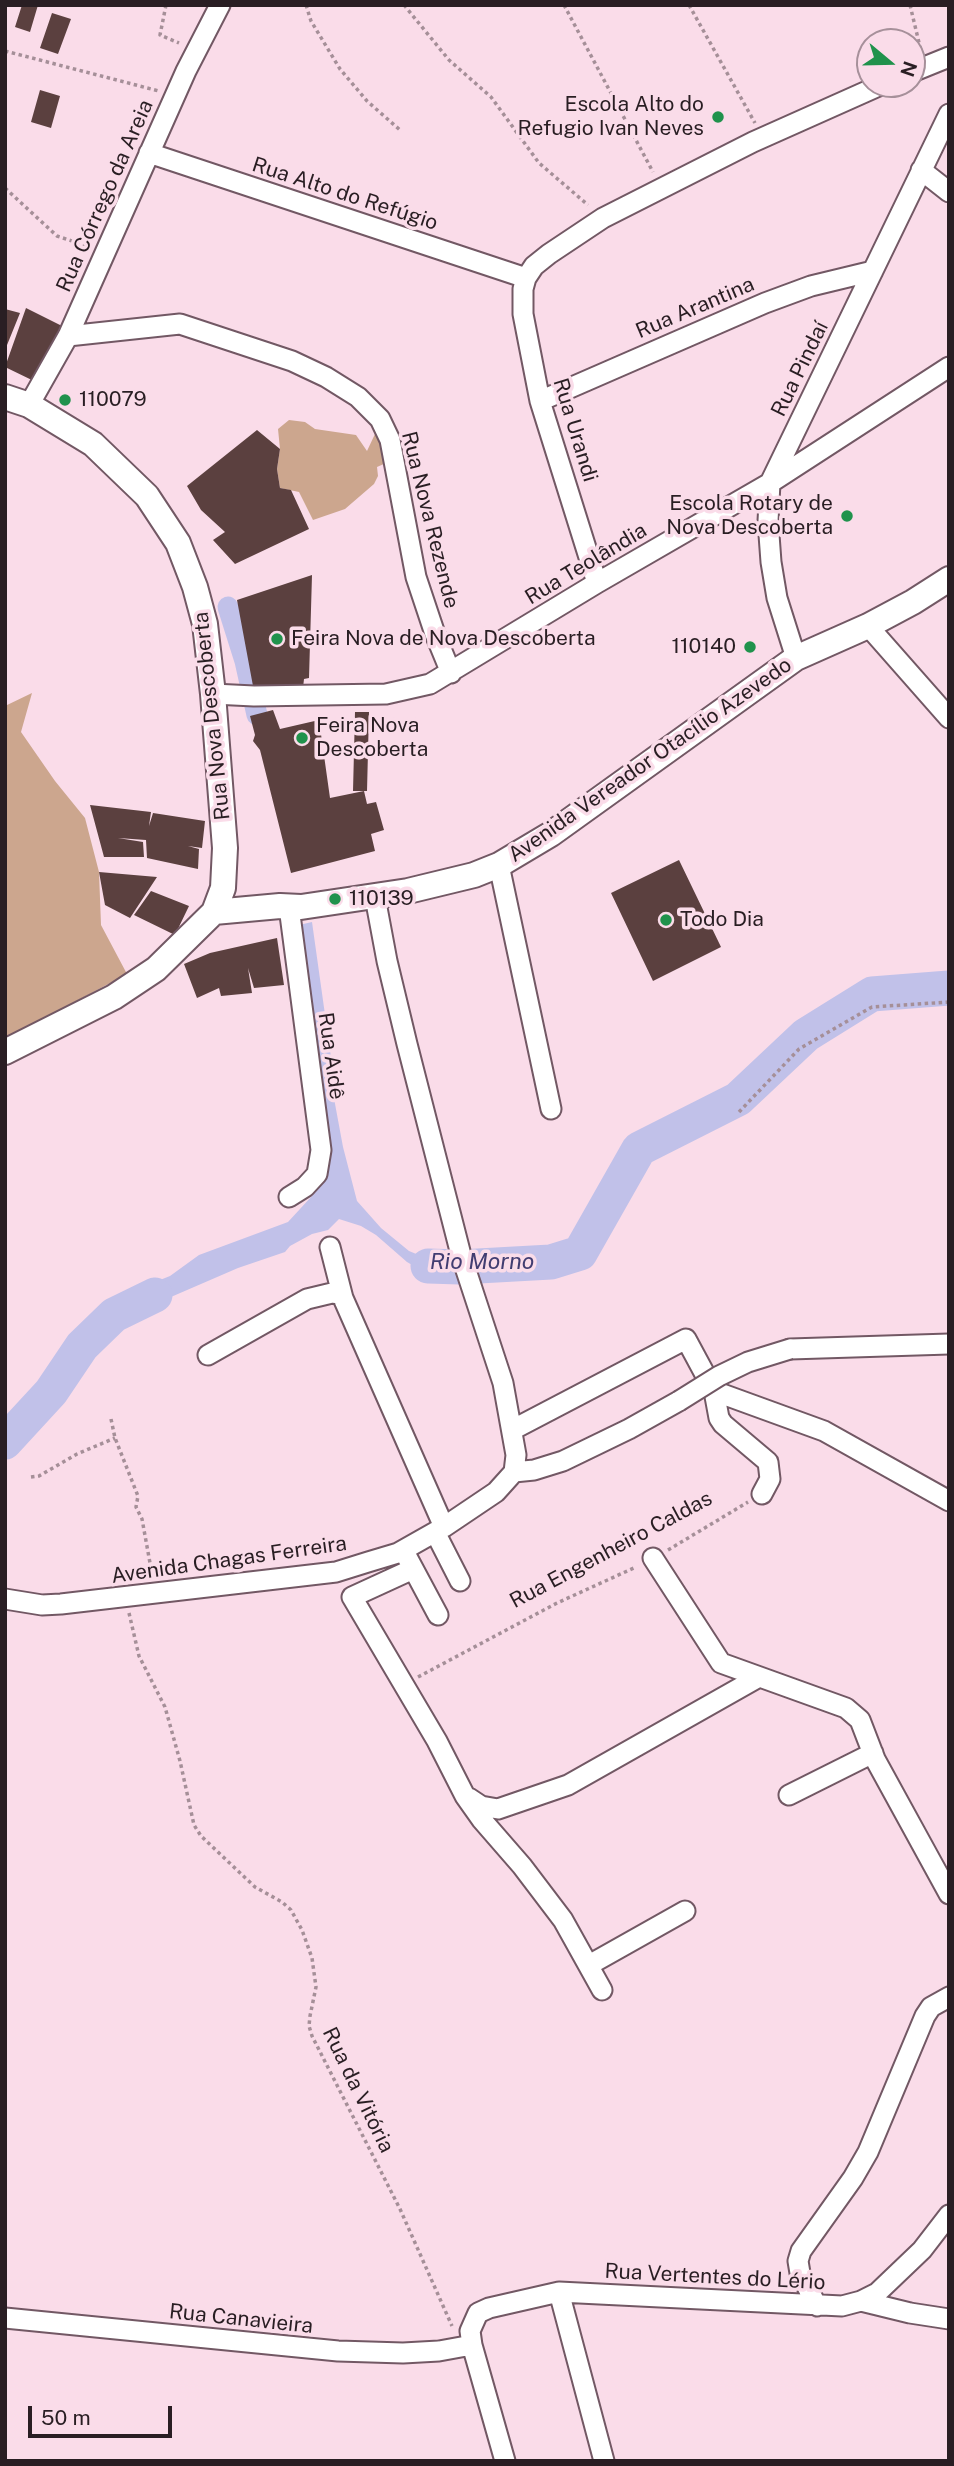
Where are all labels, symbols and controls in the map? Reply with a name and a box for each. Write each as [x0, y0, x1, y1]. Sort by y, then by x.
north arrow [856, 28, 926, 98]
text: N [896, 59, 922, 80]
place label: Escola Alto do Refugio Ivan Neves [518, 92, 704, 142]
street label: Rua Córrego da Areia [51, 96, 159, 296]
marker: Escola Alto do Refugio Ivan Neves [710, 109, 726, 125]
street label: Rua Alto do Refúgio [249, 152, 441, 236]
street label: Rua Arantina [632, 272, 758, 344]
street label: Rua Pindaí [766, 317, 834, 421]
street label: Rua Urandi [547, 375, 603, 485]
place label: 110079 [79, 387, 147, 413]
marker: 110079 [57, 392, 73, 408]
street label: Rua Nova Rezende [396, 429, 464, 611]
place label: Escola Rotary de Nova Descoberta [666, 491, 833, 541]
marker: Escola Rotary de Nova Descoberta [839, 508, 855, 524]
street label: Rua Teolândia [521, 518, 651, 610]
street label: Rua Nova Descoberta [189, 610, 235, 822]
place label: Feira Nova de Nova Descoberta [291, 626, 596, 652]
marker: Feira Nova de Nova Descoberta [269, 631, 285, 647]
place label: 110140 [671, 634, 736, 660]
marker: 110140 [742, 639, 758, 655]
street label: Avenida Vereador Otacílio Azevedo [504, 652, 796, 868]
place label: Feira Nova Descoberta [316, 713, 428, 763]
marker: Feira Nova Descoberta [294, 730, 310, 746]
place label: 110139 [349, 886, 414, 912]
marker: 110139 [327, 891, 343, 907]
place label: Todo Dia [680, 907, 764, 933]
marker: Todo Dia [658, 912, 674, 928]
street label: Rua Aidê [312, 1011, 350, 1101]
water label: Rio Morno [430, 1248, 534, 1276]
street label: Rua Engenheiro Caldas [506, 1486, 716, 1614]
street label: Avenida Chagas Ferreira [110, 1531, 348, 1589]
street label: Rua da Vitória [317, 2023, 399, 2157]
street label: Rua Vertentes do Lério [604, 2259, 826, 2295]
street label: Rua Canavieira [168, 2299, 314, 2339]
scale bar [32, 2392, 175, 2436]
text: 50 m [41, 2405, 91, 2430]

